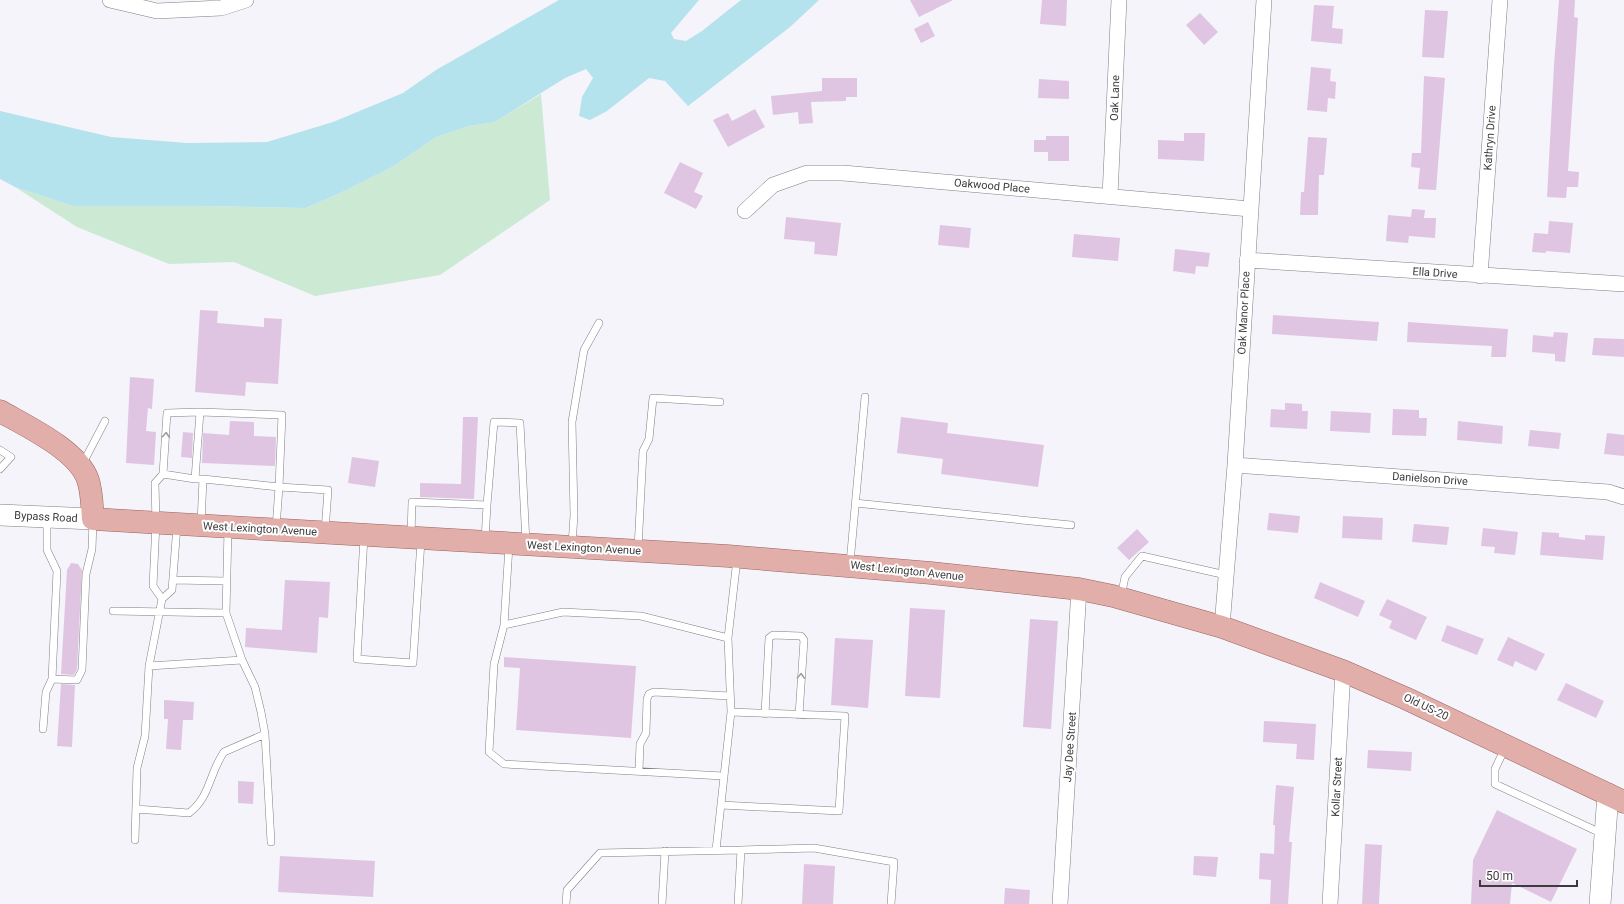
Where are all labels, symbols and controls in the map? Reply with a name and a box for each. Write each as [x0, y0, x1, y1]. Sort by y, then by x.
street label: Oak Lane [1108, 75, 1122, 121]
street label: Kathryn Drive [1481, 105, 1499, 171]
street label: Oakwood Place [954, 176, 1031, 196]
street label: Ella Drive [1412, 265, 1458, 281]
street label: Oak Manor Place [1235, 271, 1253, 355]
one-way arrow [161, 432, 170, 439]
street label: Danielson Drive [1392, 470, 1468, 488]
street label: Bypass Road [14, 509, 78, 525]
street label: West Lexington Avenue [203, 520, 317, 538]
street label: West Lexington Avenue [527, 539, 641, 557]
street label: West Lexington Avenue [850, 559, 965, 583]
one-way arrow [797, 673, 806, 679]
street label: Old US-20 [1401, 691, 1451, 723]
street label: Jay Dee Street [1061, 711, 1079, 783]
street label: Kollar Street [1329, 756, 1345, 817]
scale bar [1480, 862, 1577, 888]
text: 50 m [1486, 869, 1513, 883]

